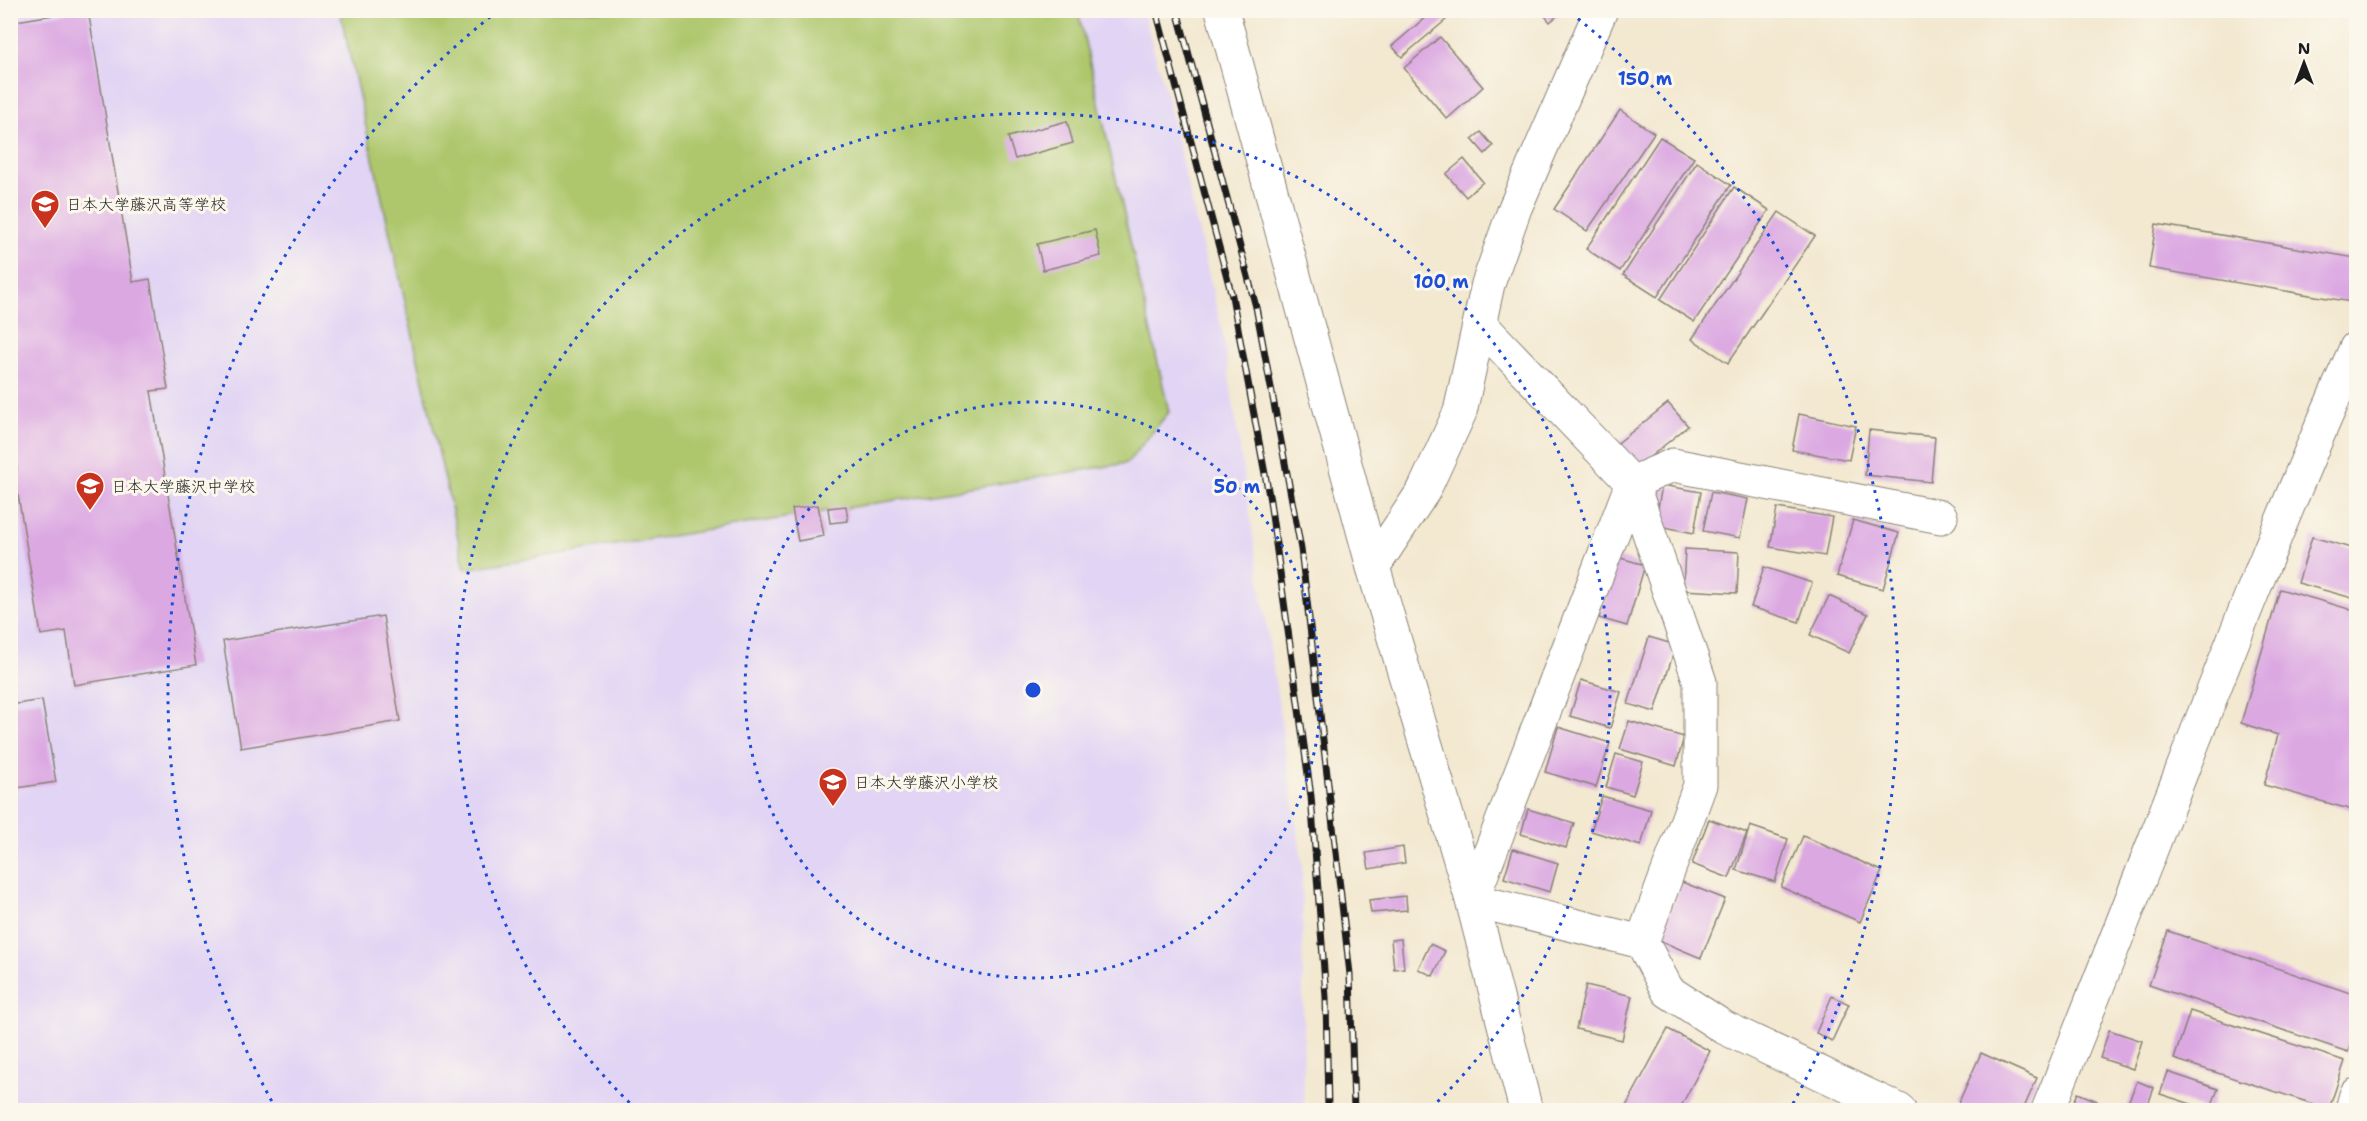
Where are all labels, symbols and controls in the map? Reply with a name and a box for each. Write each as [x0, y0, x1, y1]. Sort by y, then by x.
north arrow [2274, 33, 2334, 93]
text: N [2298, 38, 2310, 59]
text: 150 m [1618, 67, 1673, 91]
school or university icon: 日本大学藤沢高等学校 [29, 188, 61, 230]
place label: 日本大学藤沢高等学校 [66, 194, 226, 215]
text: 100 m [1413, 270, 1469, 294]
school or university icon: 日本大学藤沢中学校 [74, 470, 106, 512]
text: 50 m [1214, 475, 1261, 499]
place label: 日本大学藤沢中学校 [111, 476, 255, 497]
centre of rings [1023, 680, 1043, 700]
school or university icon: 日本大学藤沢小学校 [817, 766, 849, 808]
place label: 日本大学藤沢小学校 [854, 772, 998, 793]

